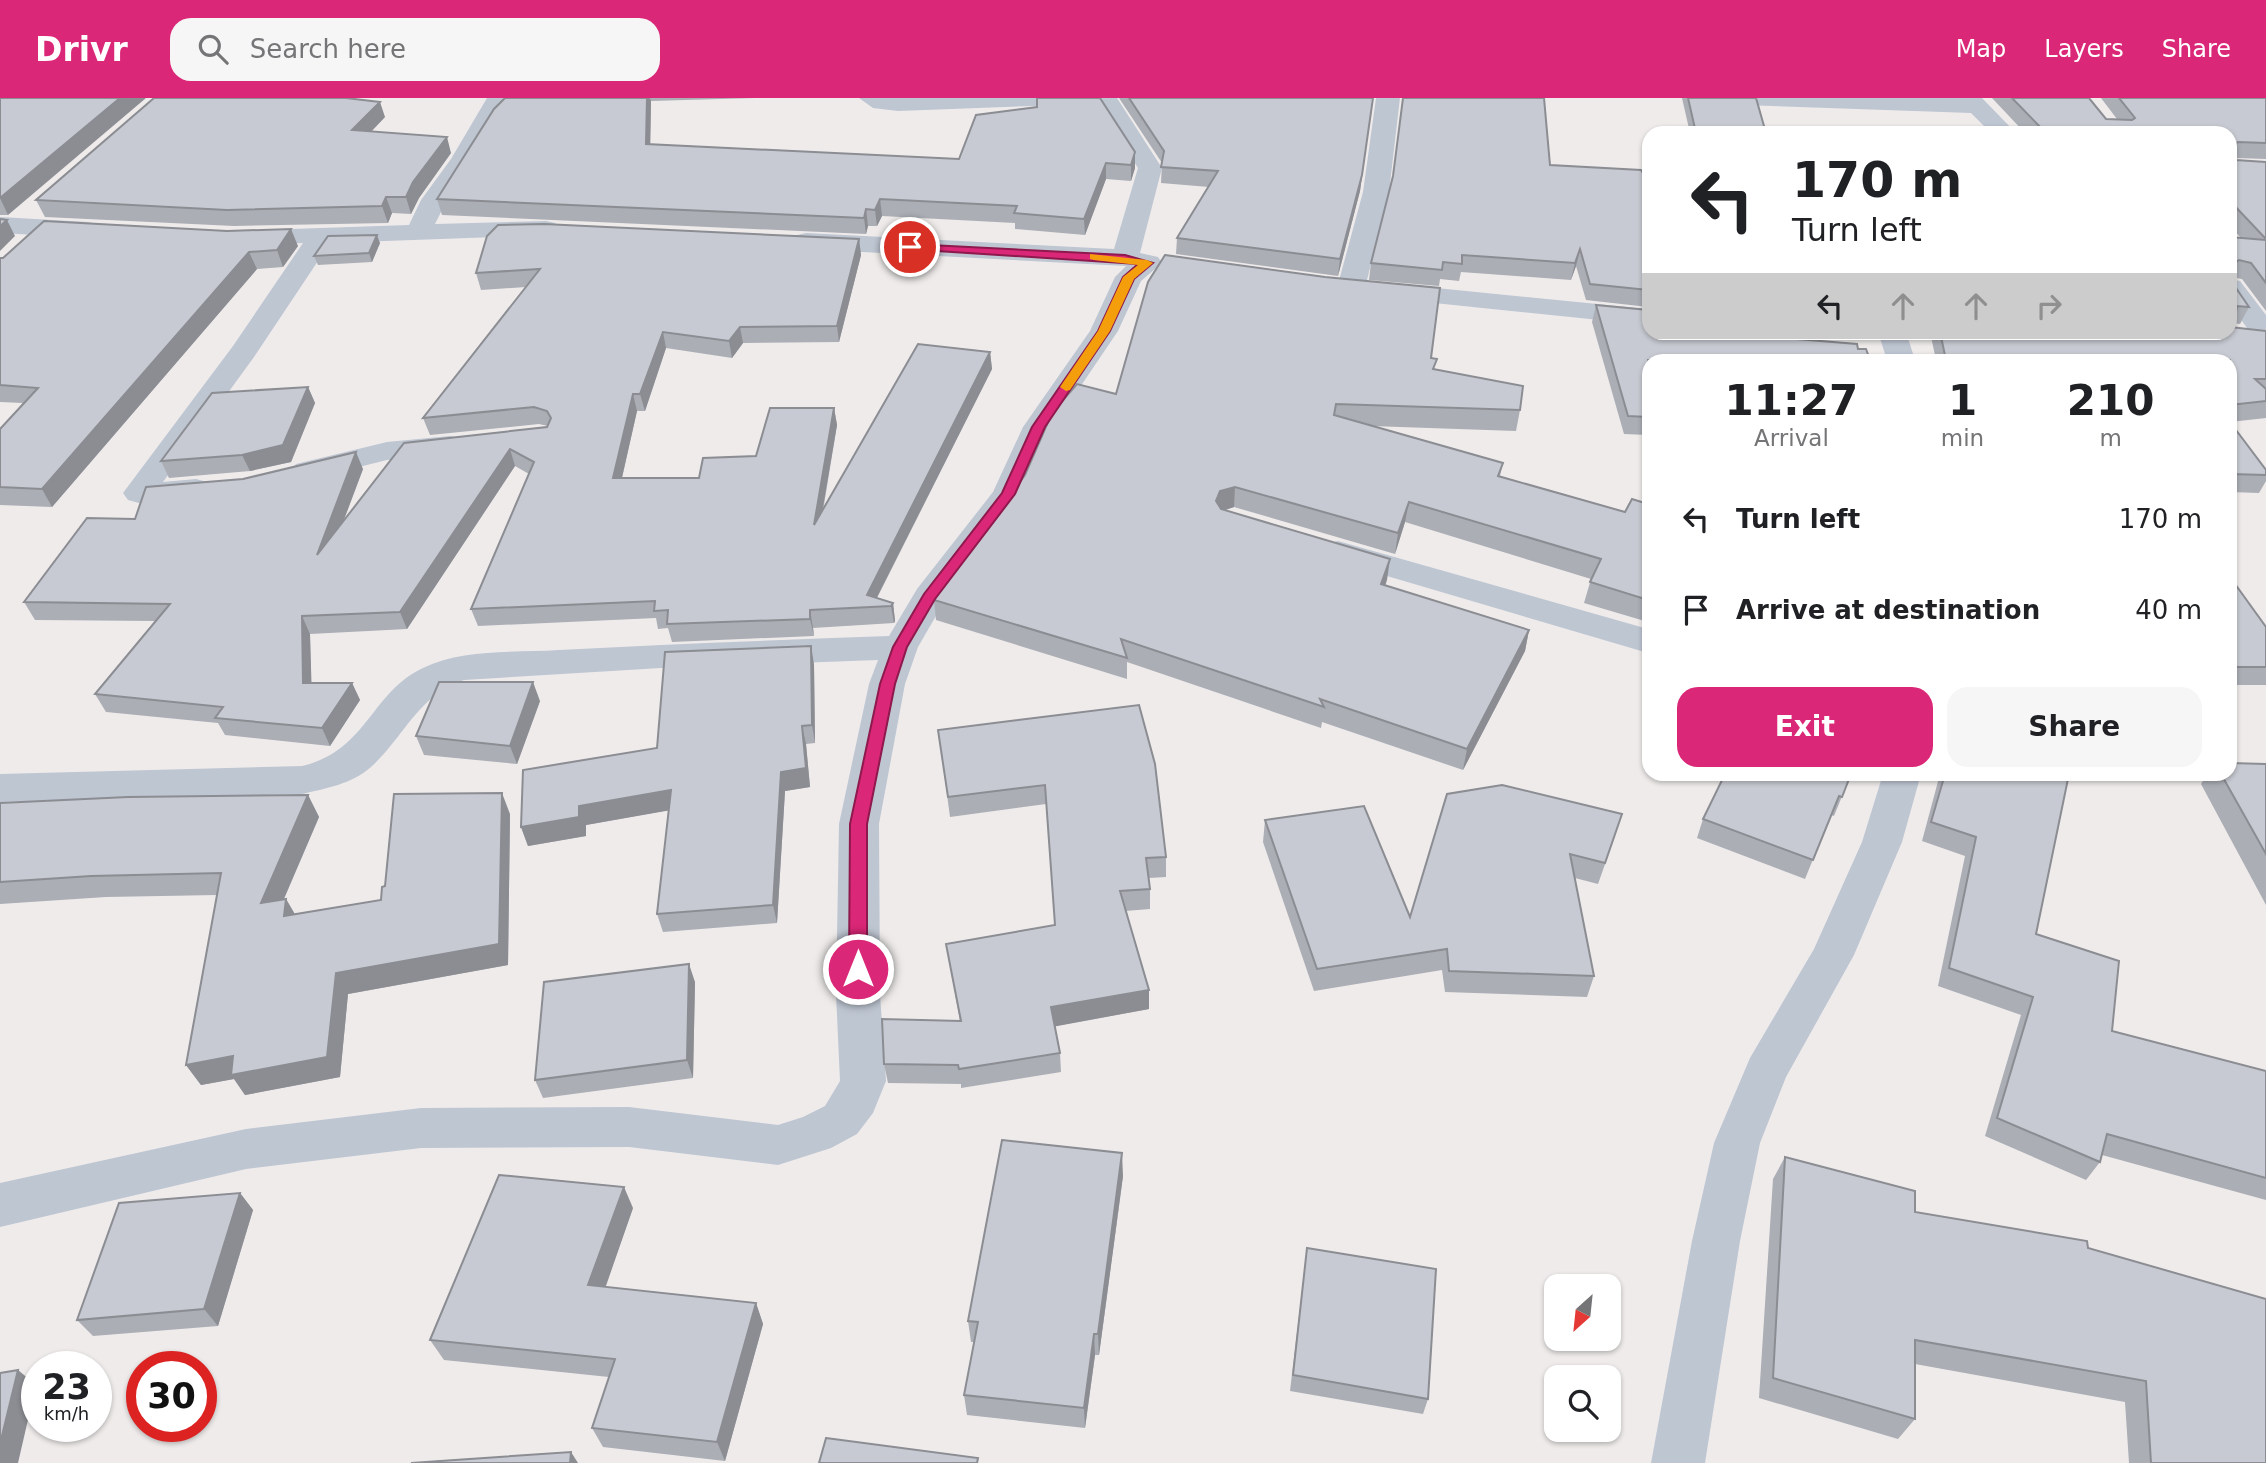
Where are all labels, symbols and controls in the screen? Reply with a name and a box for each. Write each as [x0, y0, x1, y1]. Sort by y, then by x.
search box [170, 18, 660, 81]
text: Drivr [35, 30, 128, 69]
icon: search [194, 30, 232, 68]
text: Search here [250, 34, 406, 64]
text: Map [1956, 35, 2006, 63]
text: Layers [2044, 35, 2124, 63]
text: Share [2162, 35, 2231, 63]
text: 170 m [1792, 152, 1962, 209]
icon: left [1677, 154, 1768, 245]
text: Turn left [1792, 211, 1922, 249]
pin [880, 217, 940, 277]
icon: arrive [891, 228, 929, 266]
icon: left [1811, 287, 1849, 325]
icon: ahead [1884, 287, 1922, 325]
icon: ahead [1957, 287, 1995, 325]
icon: right [2030, 287, 2068, 325]
text: 11:27 [1725, 376, 1858, 425]
text: 1 [1948, 376, 1977, 425]
text: 210 [2067, 376, 2154, 425]
text: Arrival [1754, 425, 1829, 451]
text: min [1941, 425, 1984, 451]
text: m [2099, 425, 2122, 451]
icon: left [1677, 500, 1715, 538]
text: Turn left [1736, 504, 1860, 534]
text: 170 m [2119, 504, 2202, 534]
icon: arrive [1677, 591, 1715, 629]
text: Arrive at destination [1736, 595, 2040, 625]
text: 40 m [2135, 595, 2202, 625]
button: Exit [1677, 687, 1933, 767]
button: Share [1947, 687, 2202, 767]
position arrow [821, 932, 895, 1006]
north arrow [1544, 1274, 1620, 1351]
map controls [1544, 1274, 1621, 1442]
speed limit sign: 30 [126, 1351, 217, 1442]
button: search [1544, 1365, 1621, 1442]
text: 23 [42, 1367, 91, 1407]
text: km/h [44, 1403, 89, 1424]

